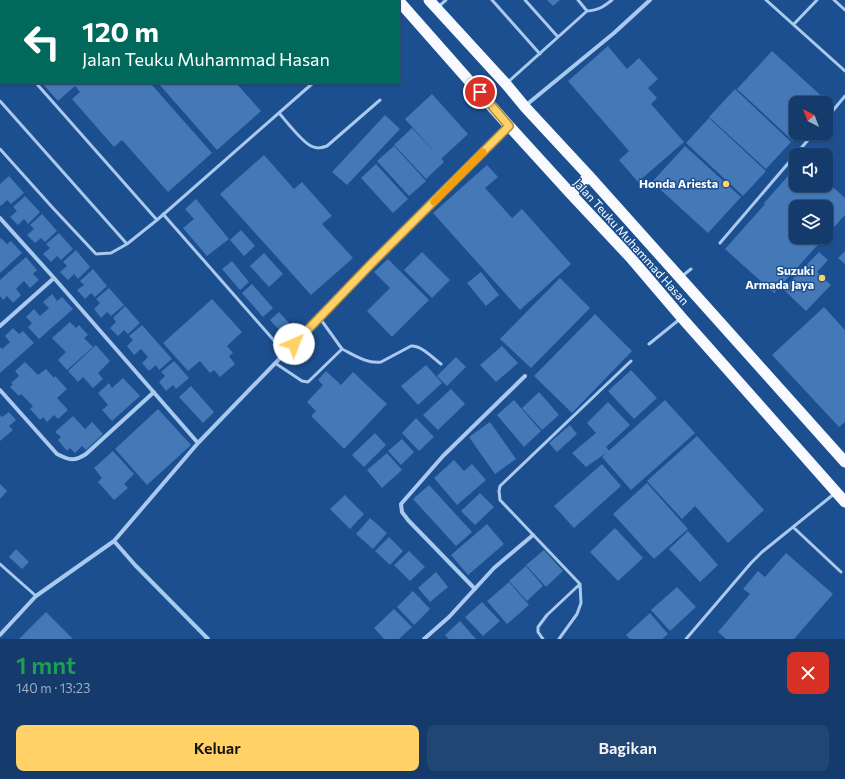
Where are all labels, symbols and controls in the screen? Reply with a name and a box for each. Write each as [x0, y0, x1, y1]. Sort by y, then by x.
text: 120 m [82, 14, 159, 48]
icon: left [16, 16, 68, 68]
text: Jalan Teuku Muhammad Hasan [82, 48, 330, 70]
pin [463, 75, 497, 109]
icon: arrive [469, 81, 491, 103]
north arrow [789, 96, 833, 140]
map controls [789, 96, 833, 244]
button: sound [789, 148, 833, 192]
street label: Jalan Teuku Muhammad Hasan [571, 175, 692, 308]
place label: Honda Ariesta [639, 176, 718, 190]
marker: Honda Ariesta [721, 179, 731, 189]
button: layers [789, 200, 833, 244]
place label: Suzuki Armada Jaya [745, 263, 814, 292]
marker: Suzuki Armada Jaya [817, 273, 827, 283]
position arrow [273, 323, 315, 365]
text: 1 mnt [16, 650, 76, 679]
button: close [787, 652, 829, 694]
text: 140 m · 13:23 [16, 680, 90, 696]
button: Keluar [16, 725, 419, 771]
button: Bagikan [427, 725, 829, 771]

